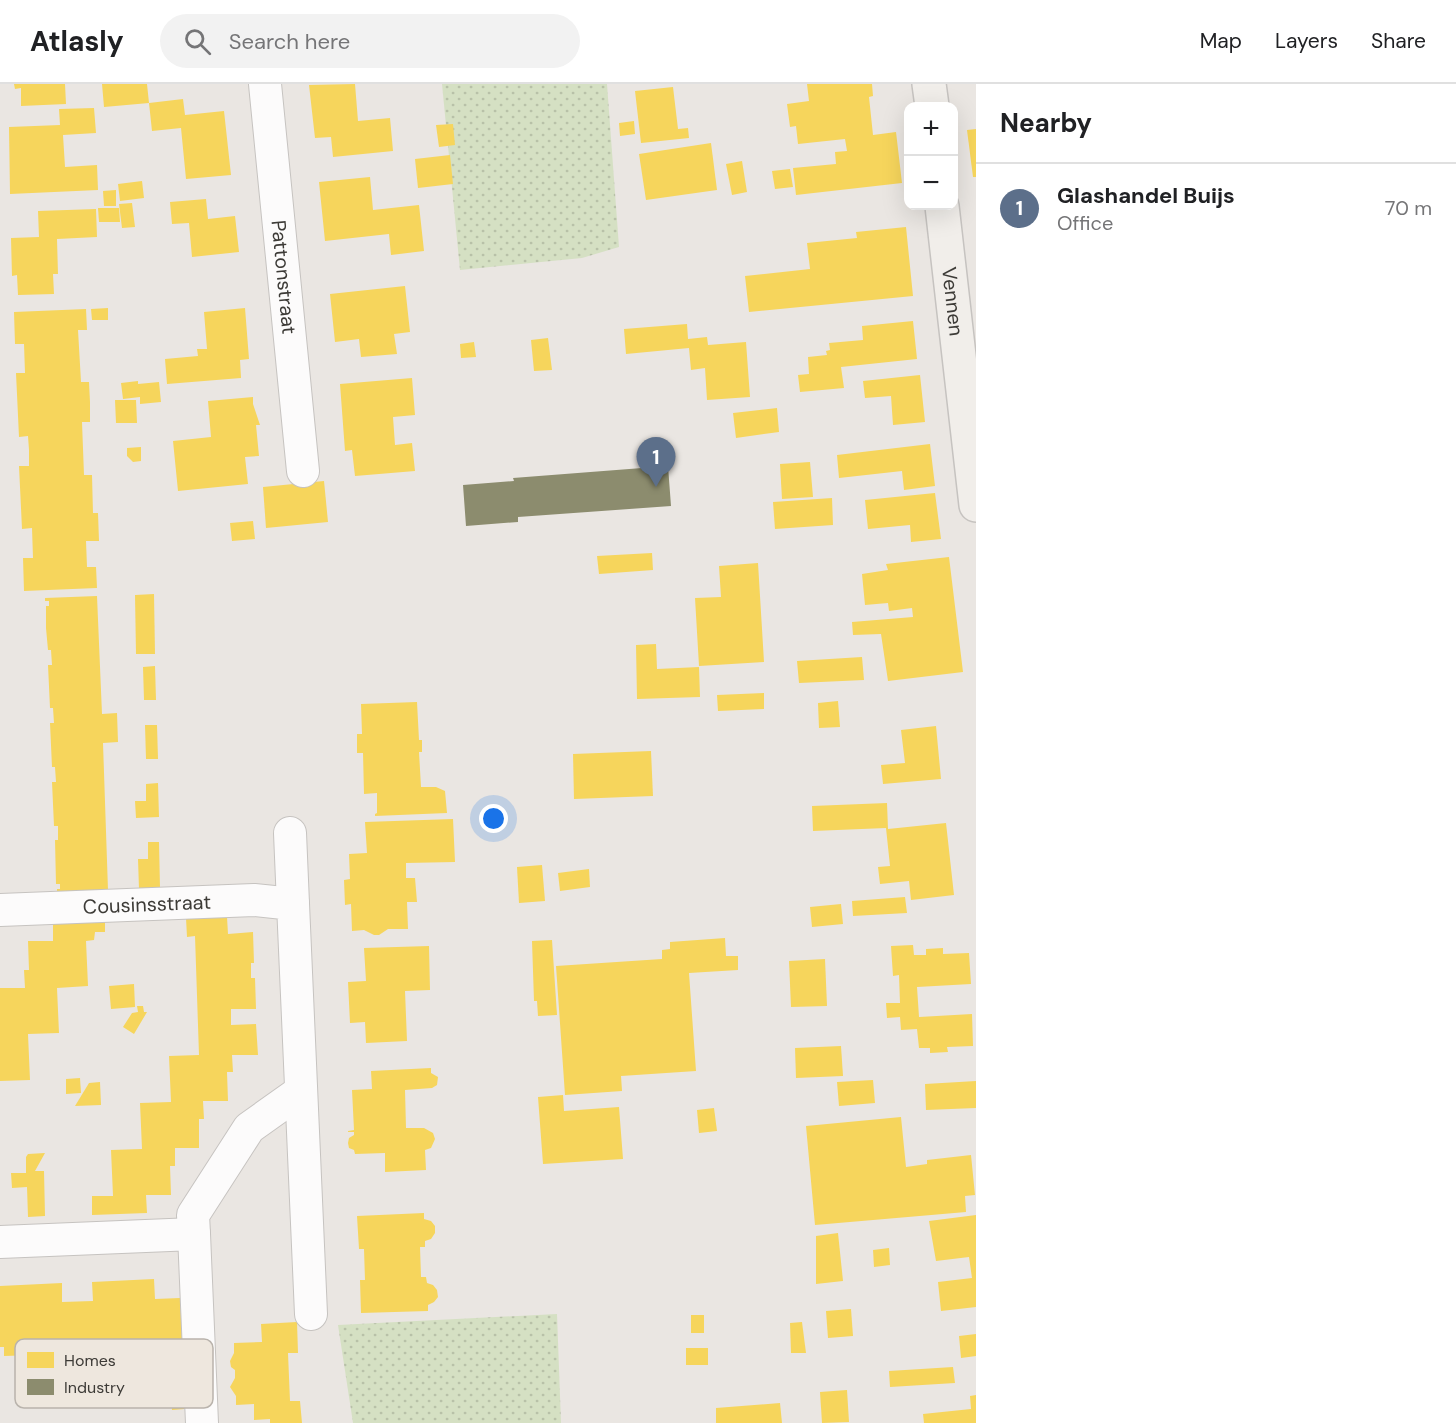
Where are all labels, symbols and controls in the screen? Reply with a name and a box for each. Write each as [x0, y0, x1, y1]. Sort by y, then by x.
search box [160, 14, 580, 68]
text: Atlasly [30, 23, 124, 60]
icon: search [181, 25, 214, 58]
text: Search here [229, 27, 350, 56]
text: Map [1200, 27, 1242, 55]
text: Layers [1275, 27, 1338, 55]
text: Share [1371, 27, 1426, 55]
map controls [904, 102, 958, 210]
button: + [904, 102, 958, 156]
text: Nearby [1000, 106, 1092, 140]
button: − [904, 156, 958, 210]
text: Glashandel Buijs [1057, 181, 1235, 210]
text: 1 [1016, 195, 1023, 221]
text: 70 m [1385, 195, 1432, 221]
text: Office [1057, 210, 1113, 236]
street label: Pattonstraat [265, 219, 303, 336]
street label: Vennen [936, 265, 970, 337]
pin: 1 [636, 438, 676, 487]
your location [479, 804, 508, 833]
street label: Cousinsstraat [82, 889, 212, 920]
legend [15, 1339, 213, 1408]
text: Homes [64, 1350, 116, 1371]
text: Industry [64, 1377, 125, 1398]

